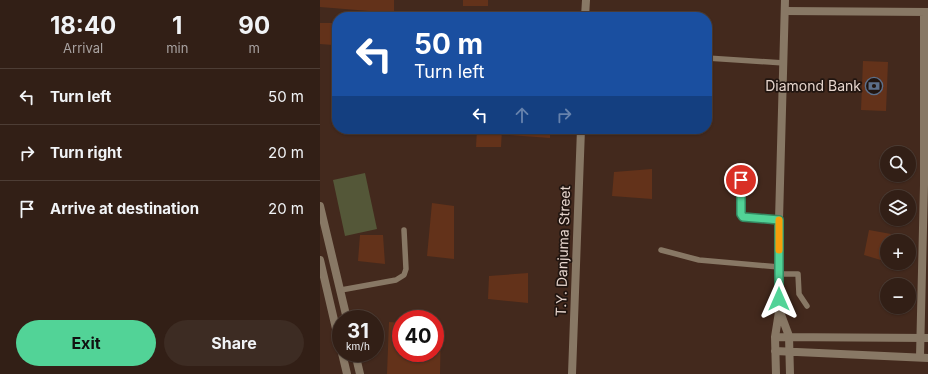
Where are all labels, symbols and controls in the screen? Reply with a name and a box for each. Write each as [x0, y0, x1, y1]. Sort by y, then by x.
text: 18:40 [50, 11, 116, 40]
text: 1 [172, 11, 182, 40]
text: 90 [238, 11, 270, 40]
text: 50 m [414, 27, 483, 61]
icon: left [348, 28, 400, 80]
text: Arrival [63, 40, 103, 56]
text: min [166, 40, 188, 56]
text: m [248, 40, 260, 56]
text: Turn left [414, 61, 484, 82]
bank icon: Diamond Bank [864, 76, 884, 96]
place label: Diamond Bank [765, 77, 861, 94]
icon: left [16, 86, 38, 108]
text: Turn left [50, 87, 111, 106]
text: 50 m [268, 87, 304, 106]
icon: left [469, 104, 491, 126]
icon: ahead [511, 104, 533, 126]
icon: right [553, 104, 575, 126]
icon: right [16, 142, 38, 164]
text: Turn right [50, 143, 122, 162]
text: 20 m [268, 143, 304, 162]
map controls [880, 146, 916, 314]
button: search [880, 146, 916, 182]
pin [724, 163, 758, 197]
icon: arrive [730, 169, 752, 191]
street label: T.Y. Danjuma Street [552, 185, 573, 317]
button: layers [880, 190, 916, 226]
icon: arrive [16, 198, 38, 220]
text: Arrive at destination [50, 199, 199, 218]
text: 20 m [268, 199, 304, 218]
button: + [880, 234, 916, 270]
position arrow [758, 278, 800, 320]
button: − [880, 278, 916, 314]
speed limit sign: 40 [392, 310, 444, 362]
text: 31 [347, 319, 369, 343]
button: Exit [16, 320, 156, 366]
button: Share [164, 320, 304, 366]
text: km/h [346, 340, 370, 352]

